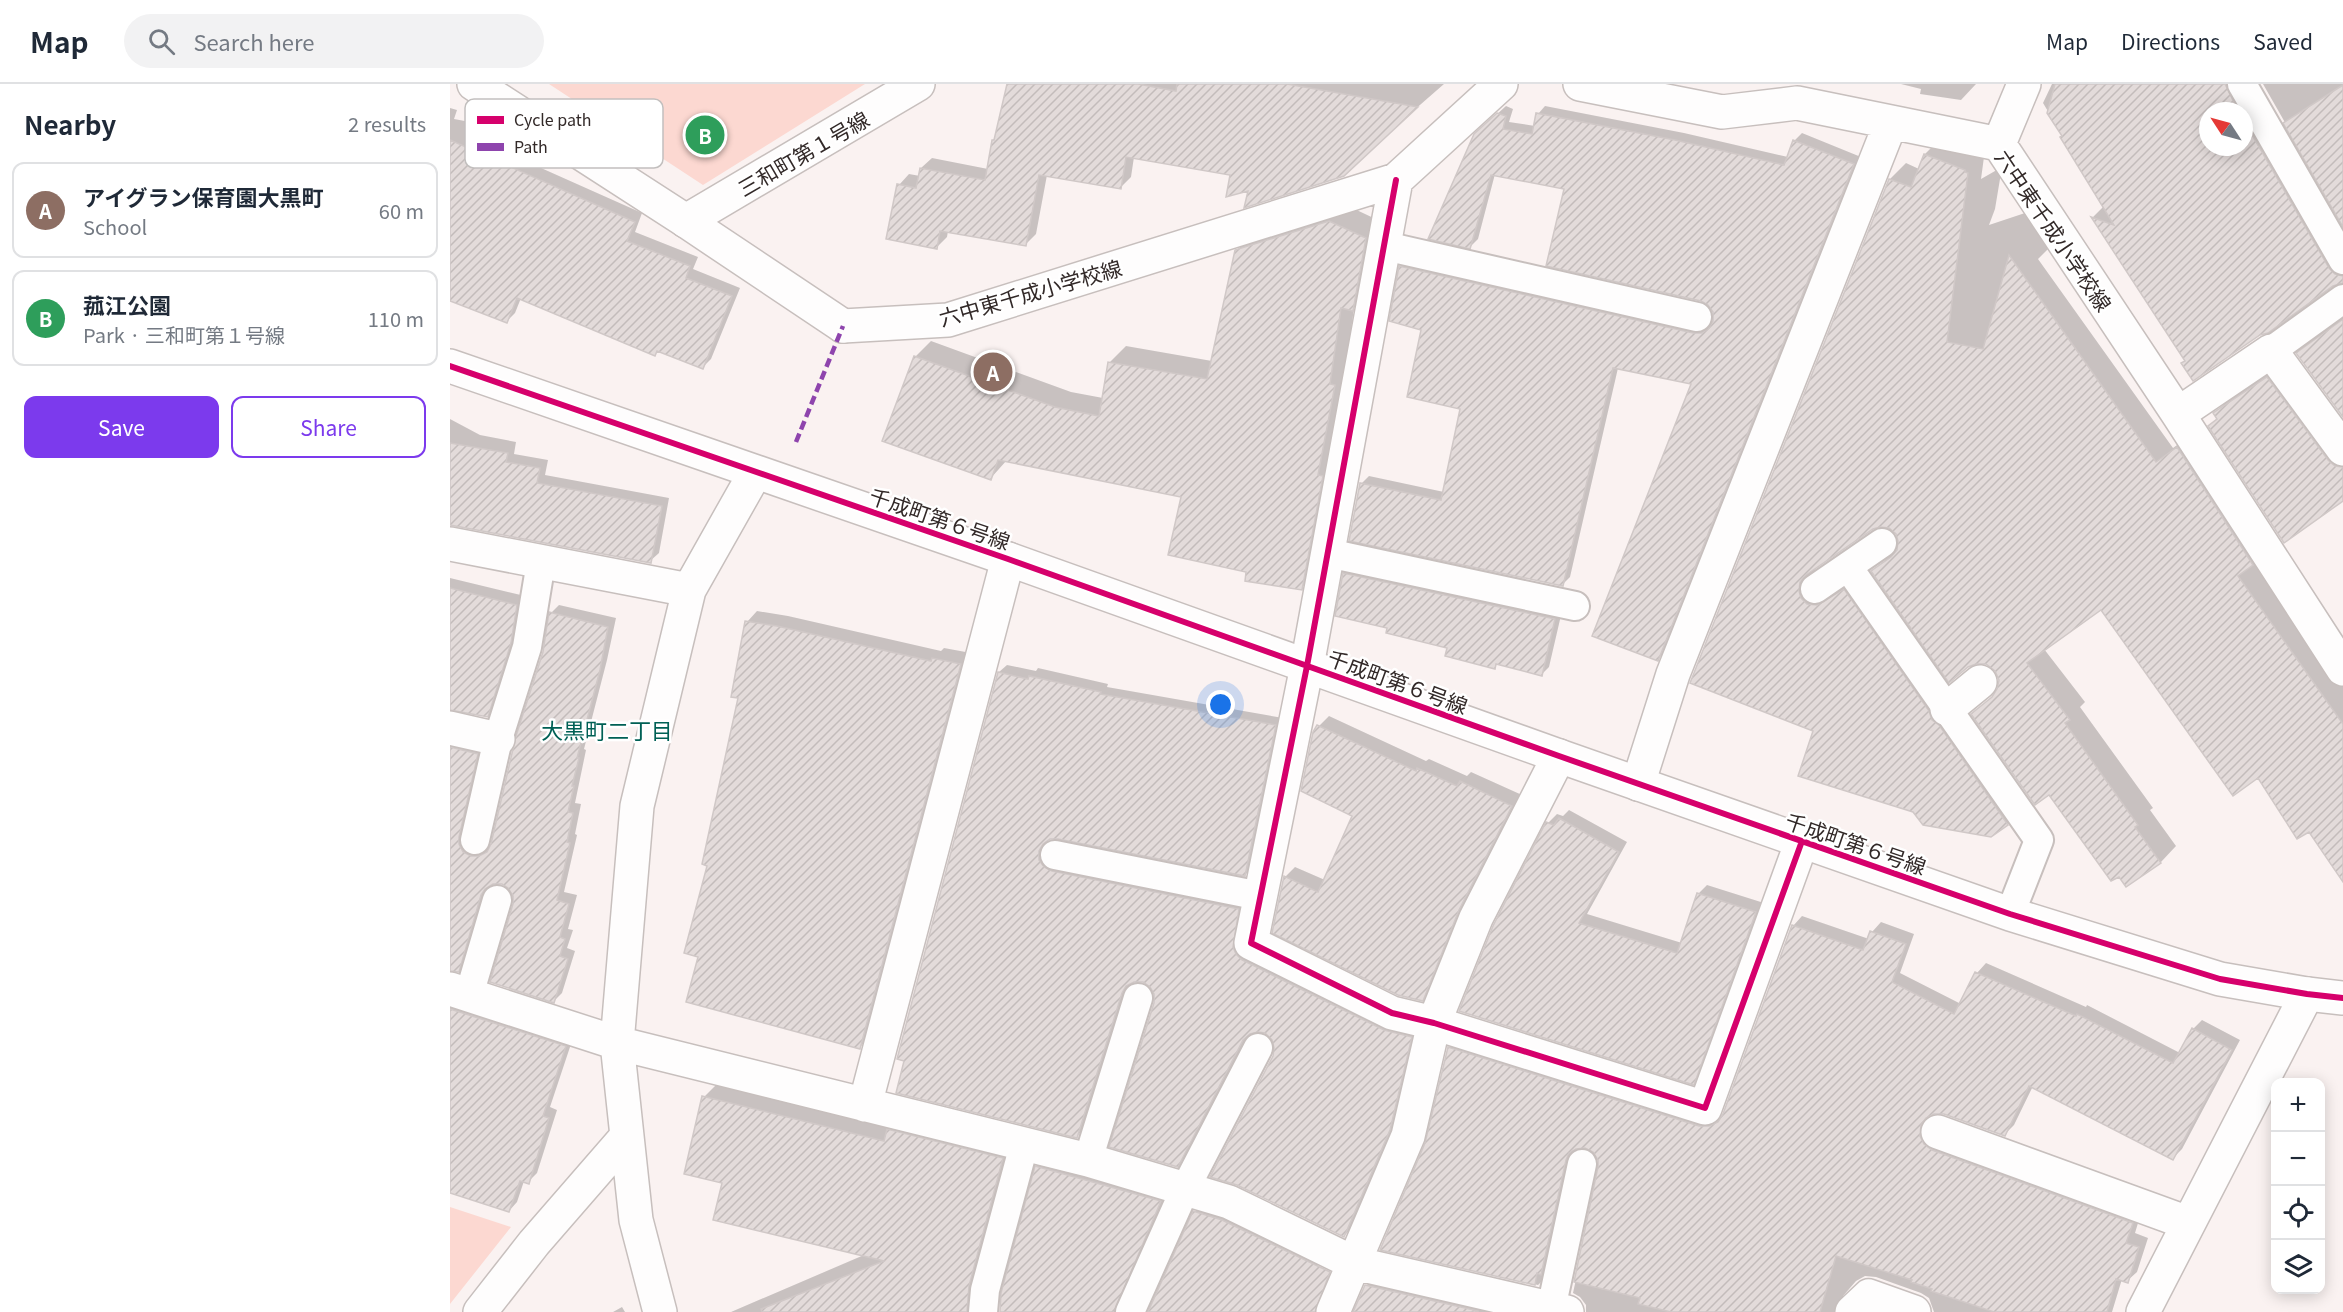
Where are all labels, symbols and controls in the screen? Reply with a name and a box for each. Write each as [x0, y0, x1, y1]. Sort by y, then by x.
search box [124, 14, 544, 68]
text: Map [30, 21, 88, 61]
icon: search [145, 25, 178, 58]
text: Search here [193, 25, 314, 57]
text: Map [2046, 26, 2088, 56]
text: Directions [2121, 26, 2220, 56]
text: Saved [2253, 26, 2313, 56]
legend [465, 99, 663, 168]
north arrow [2199, 102, 2253, 156]
street label: 三和町第１号線 [732, 103, 874, 203]
text: Nearby [24, 105, 116, 142]
text: Cycle path [514, 107, 591, 131]
text: 2 results [348, 109, 426, 138]
pin: B [686, 112, 724, 158]
text: Path [514, 134, 548, 158]
street label: 六中東千成小学校線 [1989, 143, 2119, 317]
text: アイグラン保育園大黒町 [83, 180, 323, 212]
text: A [39, 196, 52, 225]
text: 60 m [379, 196, 424, 225]
text: School [83, 212, 147, 241]
street label: 六中東千成小学校線 [935, 252, 1125, 332]
text: 菰江公園 [83, 288, 171, 320]
text: B [39, 304, 52, 333]
text: 110 m [368, 304, 424, 333]
text: Park · 三和町第１号線 [83, 320, 285, 349]
pin: A [974, 350, 1012, 394]
button: Save [24, 396, 219, 458]
button: Share [231, 396, 426, 458]
street label: 千成町第６号線 [866, 480, 1014, 556]
street label: 千成町第６号線 [1324, 642, 1472, 720]
your location [1206, 690, 1235, 719]
district label: 大黒町二丁目 [541, 713, 673, 745]
street label: 千成町第６号線 [1782, 805, 1930, 881]
map controls [2271, 1078, 2325, 1294]
button: + [2271, 1078, 2325, 1132]
button: − [2271, 1132, 2325, 1186]
button: locate [2271, 1186, 2325, 1240]
button: layers [2271, 1240, 2325, 1294]

